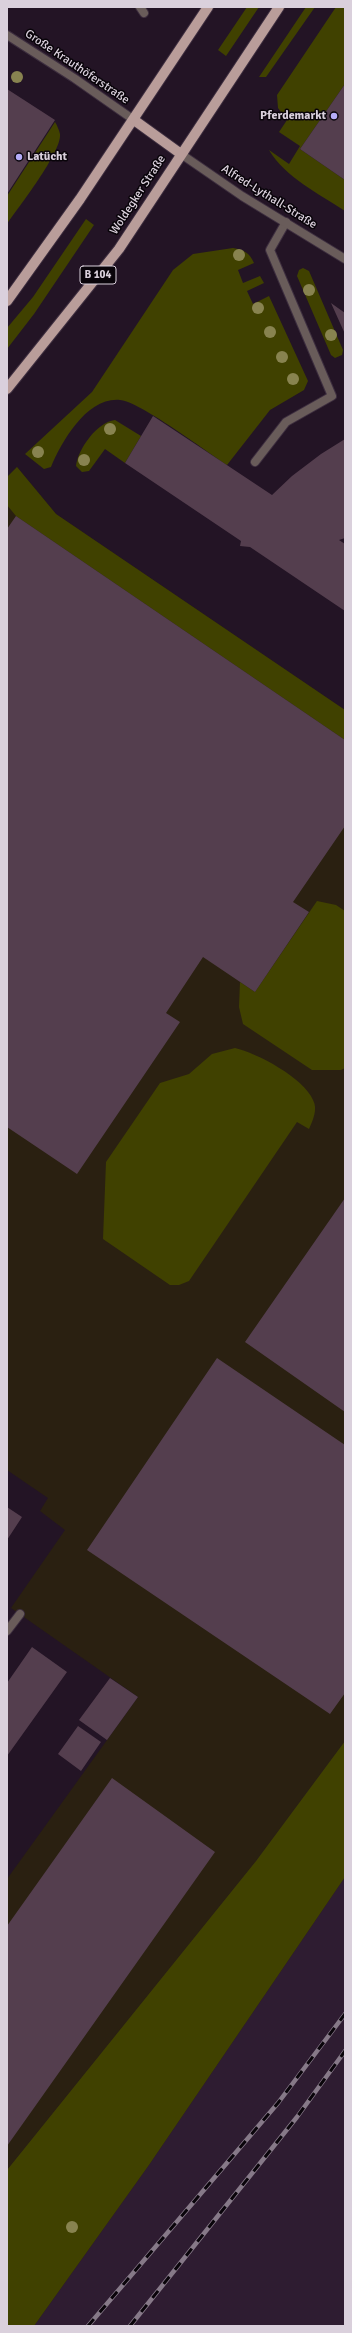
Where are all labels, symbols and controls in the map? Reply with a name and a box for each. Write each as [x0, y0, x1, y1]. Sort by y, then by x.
street label: Große Krauthöferstraße [22, 27, 132, 107]
place label: Pferdemarkt [260, 109, 326, 123]
marker: Pferdemarkt [329, 111, 339, 121]
place label: Latücht [27, 150, 67, 164]
marker: Latücht [14, 152, 24, 162]
street label: Woldegker Straße [107, 153, 169, 237]
street label: Alfred-Lythall-Straße [219, 162, 319, 232]
road number: B 104 [80, 266, 116, 284]

